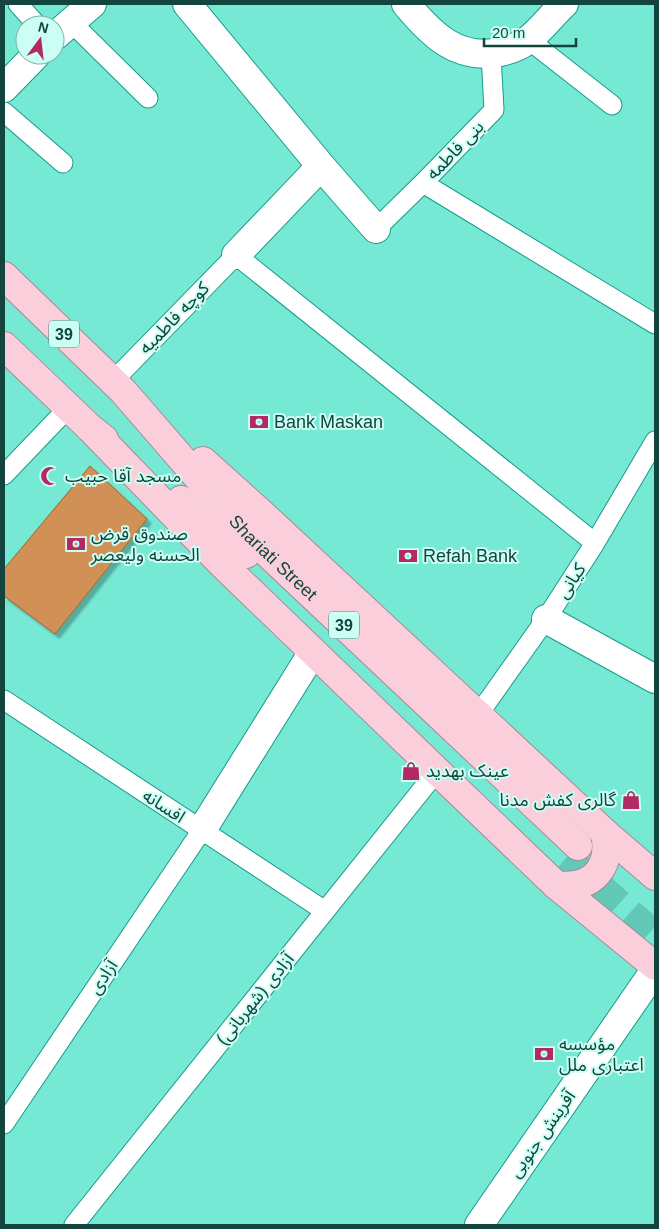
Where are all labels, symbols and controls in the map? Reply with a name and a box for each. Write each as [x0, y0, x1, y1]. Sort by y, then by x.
north arrow [15, 15, 65, 65]
scale bar [484, 15, 576, 47]
text: N [36, 18, 50, 36]
text: 20 m [492, 24, 525, 41]
street label: بنی فاطمه [422, 116, 489, 184]
street label: کوچه فاطمیه [135, 278, 214, 359]
road number: 39 [49, 320, 79, 348]
bank icon: Bank Maskan [248, 411, 270, 433]
place label: Bank Maskan [274, 412, 383, 432]
mosque icon: مسجد آقا حبیب [39, 465, 61, 487]
place label: مسجد آقا حبیب [65, 466, 181, 486]
street label: Shariati Street [225, 511, 321, 605]
place label: صندوق قرض الحسنه ولیعصر [90, 524, 200, 566]
bank icon: صندوق قرض الحسنه ولیعصر [65, 533, 87, 555]
bank icon: Refah Bank [397, 545, 419, 567]
place label: Refah Bank [423, 546, 518, 566]
street label: کیانی [552, 559, 591, 603]
road number: 39 [329, 612, 359, 638]
shop icon: عینک بهدید [400, 760, 422, 782]
place label: عینک بهدید [426, 761, 509, 781]
street label: افسانه [139, 785, 189, 827]
shop icon: گالری کفش مدنا [620, 789, 642, 811]
place label: گالری کفش مدنا [500, 790, 617, 811]
street label: آزادی (شهربانی) [212, 949, 299, 1049]
street label: آزادی [84, 955, 123, 998]
place label: مؤسسه اعتباری ملل [559, 1034, 644, 1076]
bank icon: مؤسسه اعتباری ملل [533, 1043, 555, 1065]
street label: آفرینش جنوبی [505, 1086, 581, 1182]

